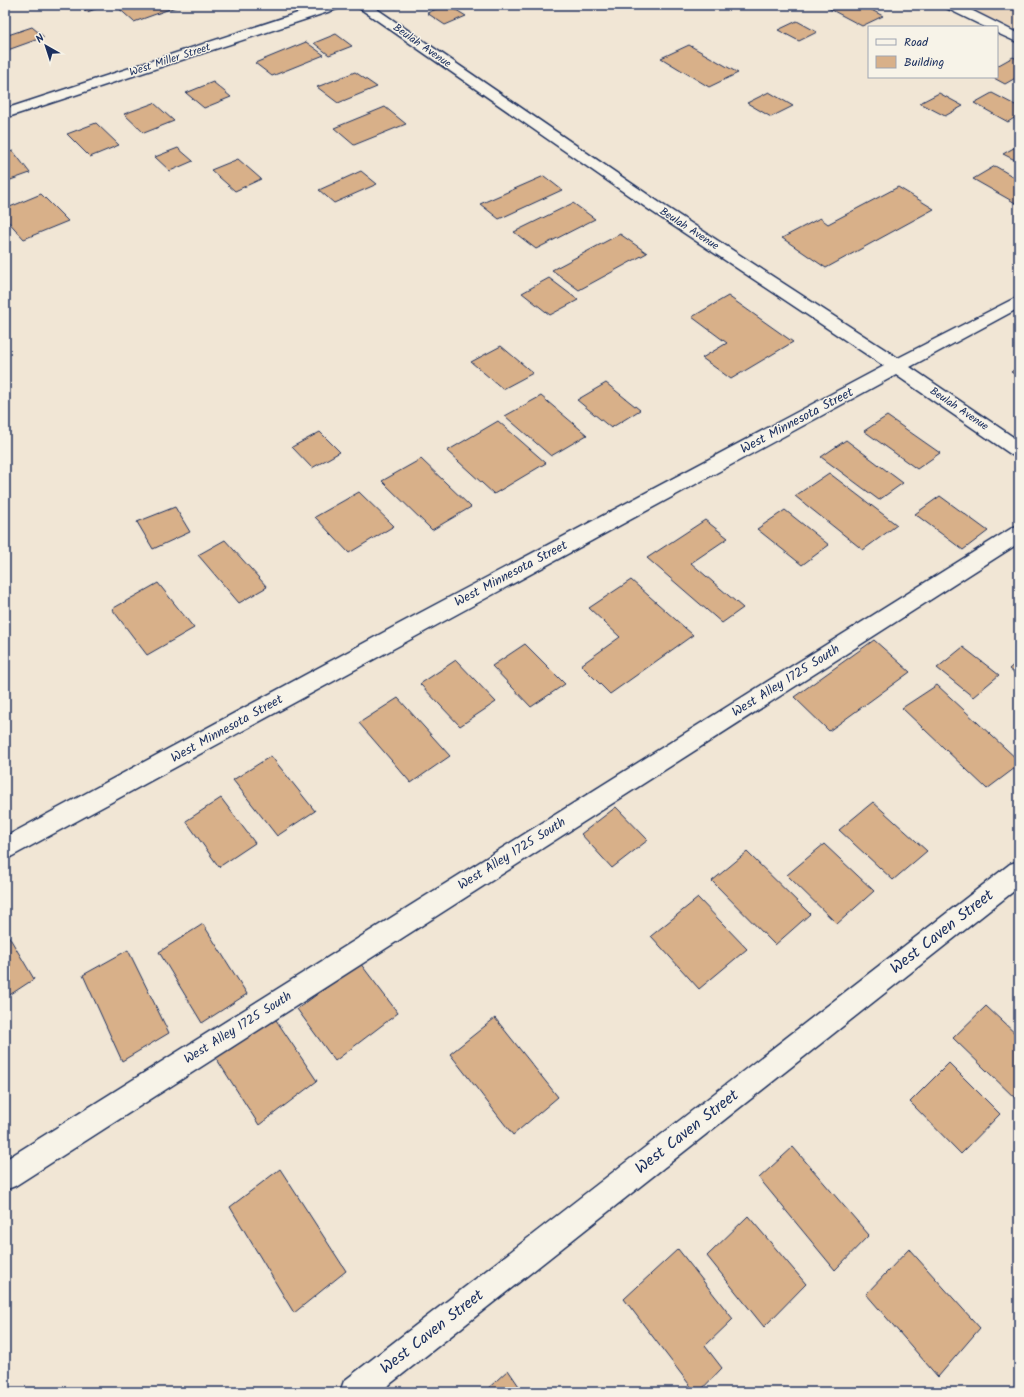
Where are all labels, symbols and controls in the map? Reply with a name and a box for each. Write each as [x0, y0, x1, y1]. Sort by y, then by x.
street label: Beulah Avenue [389, 19, 455, 73]
north arrow [26, 26, 66, 66]
legend [868, 26, 998, 78]
text: N [32, 30, 49, 48]
text: Road [904, 33, 929, 52]
street label: West Miller Street [127, 38, 214, 82]
text: Building [904, 53, 944, 72]
street label: Beulah Avenue [656, 203, 722, 255]
street label: West Minnesota Street [737, 382, 858, 460]
street label: Beulah Avenue [926, 383, 992, 435]
street label: West Minnesota Street [451, 535, 572, 613]
street label: West Alley 1725 South [728, 639, 844, 723]
street label: West Minnesota Street [167, 689, 288, 769]
street label: West Alley 1725 South [454, 812, 570, 896]
street label: West Caven Street [885, 883, 1000, 981]
street label: West Alley 1725 South [180, 986, 296, 1070]
street label: West Caven Street [630, 1083, 745, 1181]
street label: West Caven Street [375, 1283, 490, 1381]

